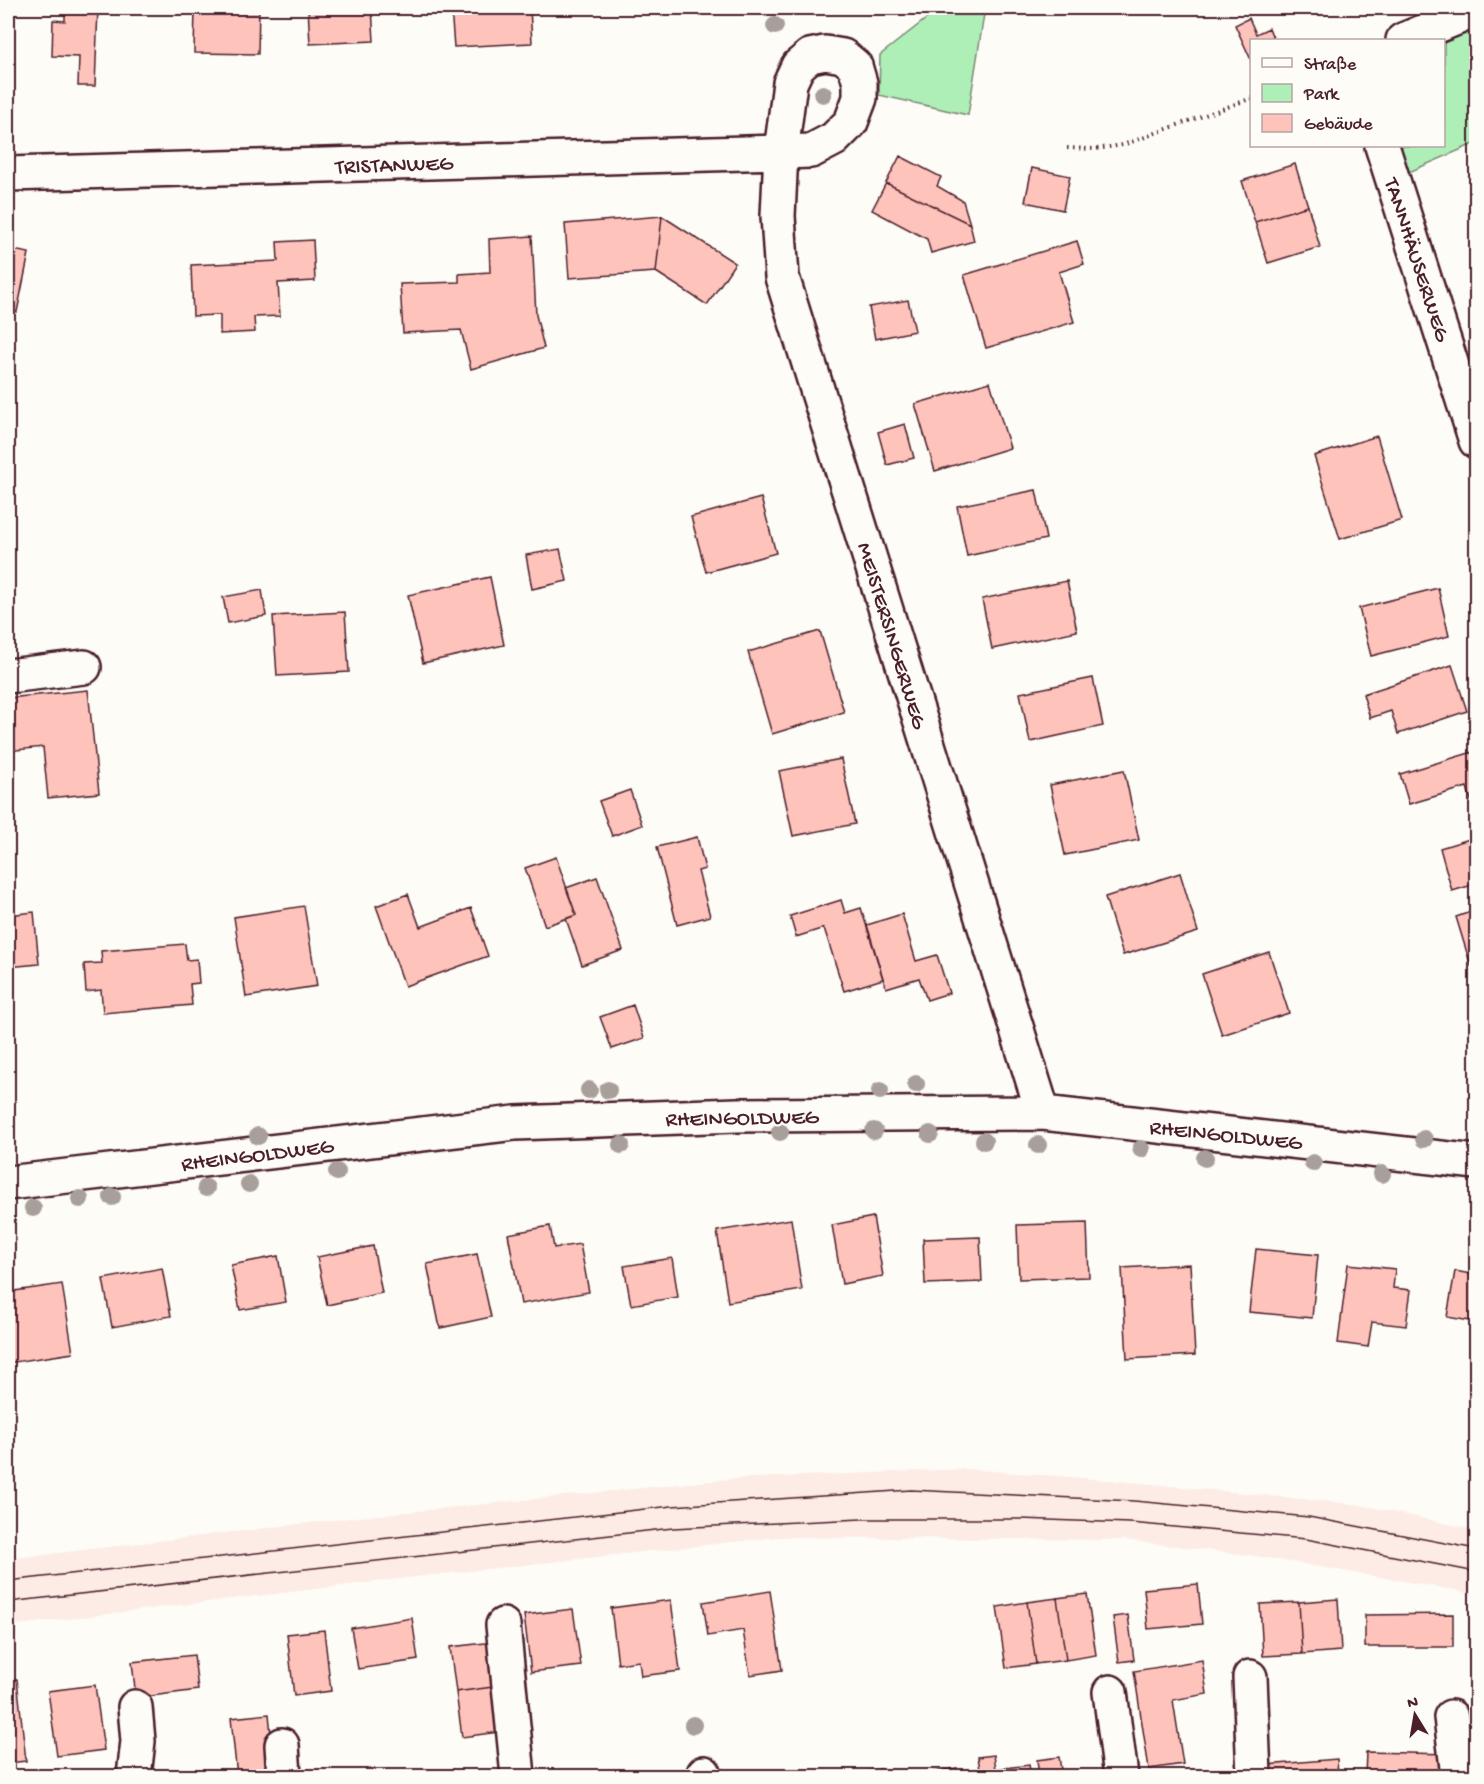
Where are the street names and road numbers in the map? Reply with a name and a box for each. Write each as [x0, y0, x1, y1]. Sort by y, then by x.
street label: TRISTANWEG [333, 152, 454, 182]
street label: TANNHÄUSERWEG [1376, 173, 1454, 346]
street label: MEISTERSINGERWEG [849, 540, 931, 734]
street label: RHEINGOLDWEG [665, 1106, 820, 1134]
street label: RHEINGOLDWEG [1148, 1116, 1304, 1158]
street label: RHEINGOLDWEG [180, 1135, 336, 1179]

